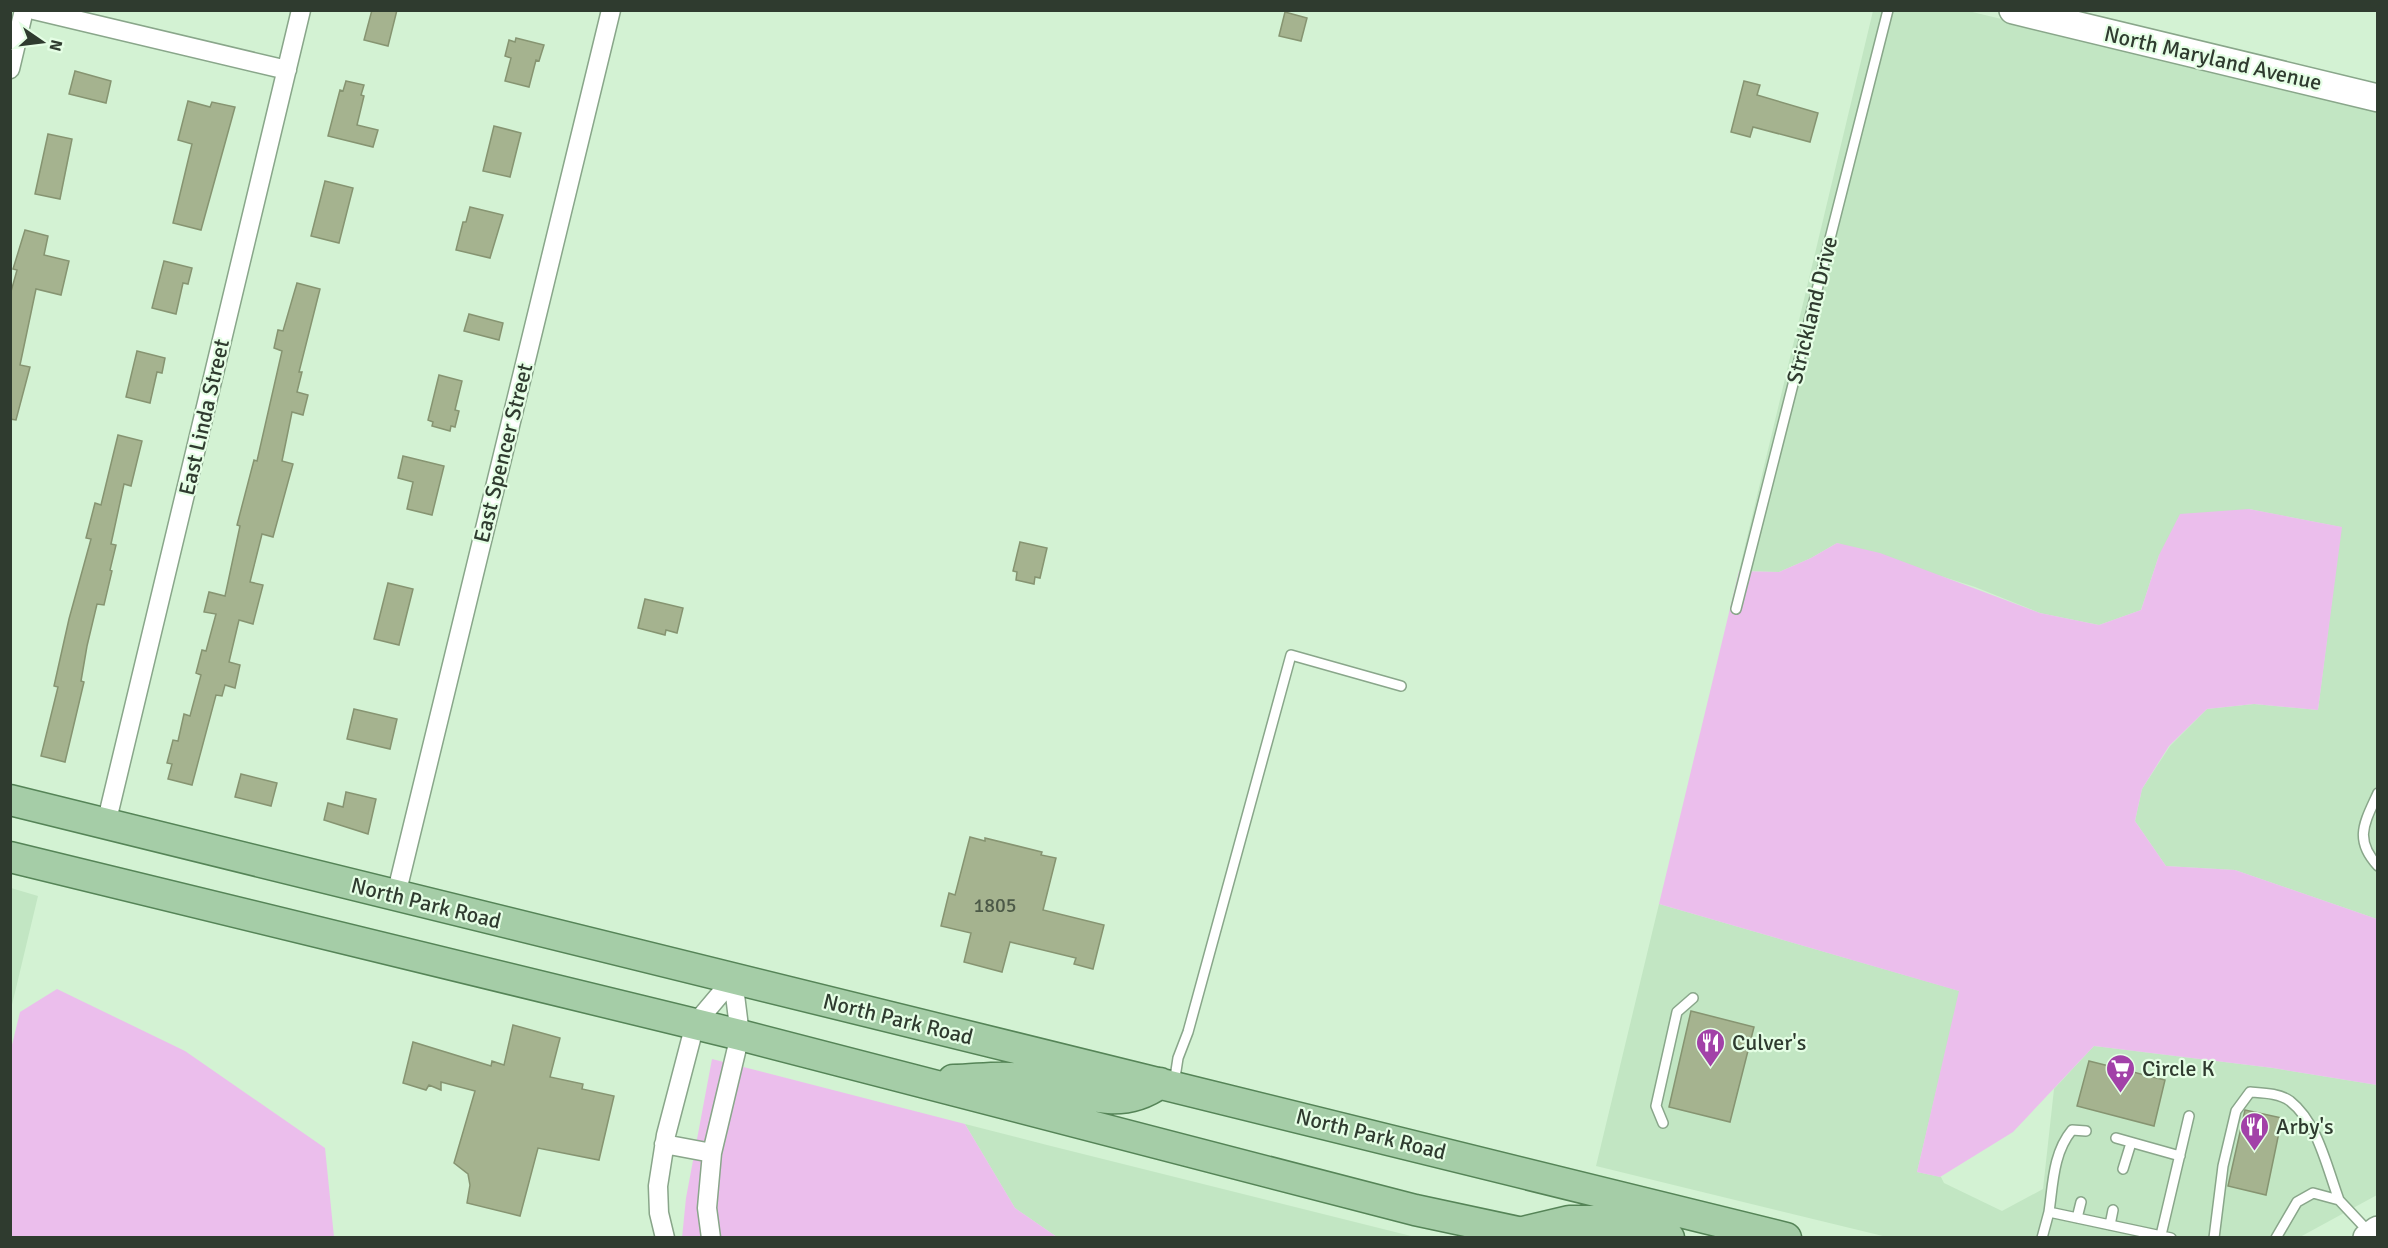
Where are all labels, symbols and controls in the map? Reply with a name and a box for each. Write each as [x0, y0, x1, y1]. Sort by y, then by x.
north arrow [12, 12, 72, 72]
street label: North Maryland Avenue [2102, 20, 2324, 96]
text: N [45, 38, 67, 53]
street label: Strickland Drive [1781, 234, 1843, 386]
street label: East Linda Street [173, 336, 235, 498]
street label: East Spencer Street [468, 360, 538, 546]
street label: North Park Road [348, 871, 504, 935]
house number: 1805 [973, 893, 1017, 918]
street label: North Park Road [820, 987, 976, 1051]
restaurant icon: Culver's [1695, 1026, 1727, 1068]
place label: Culver's [1732, 1029, 1806, 1056]
supermarket icon: Circle K [2105, 1052, 2137, 1094]
place label: Circle K [2142, 1055, 2215, 1082]
street label: North Park Road [1293, 1102, 1449, 1166]
restaurant icon: Arby's [2239, 1110, 2271, 1152]
place label: Arby's [2276, 1113, 2334, 1140]

